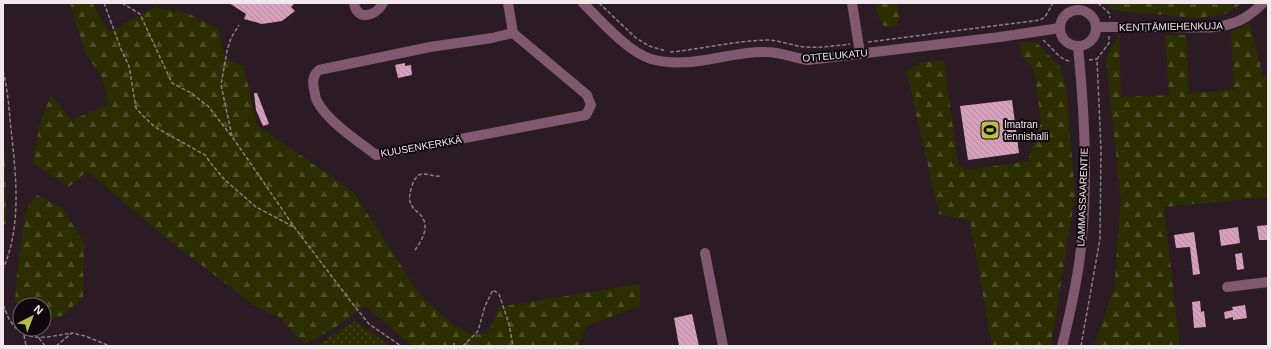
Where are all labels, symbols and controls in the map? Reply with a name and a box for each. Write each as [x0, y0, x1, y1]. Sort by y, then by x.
street label: KENTTÄMIEHENKUJA [1119, 20, 1223, 33]
street label: OTTELUKATU [802, 47, 868, 64]
sports icon: Imatran tennishalli [979, 119, 1001, 141]
place label: Imatran tennishalli [1004, 119, 1048, 142]
street label: KUUSENKERKKÄ [380, 134, 463, 159]
street label: LAMMASSAARENTIE [1075, 147, 1090, 247]
north arrow [12, 297, 52, 337]
text: N [32, 302, 46, 317]

